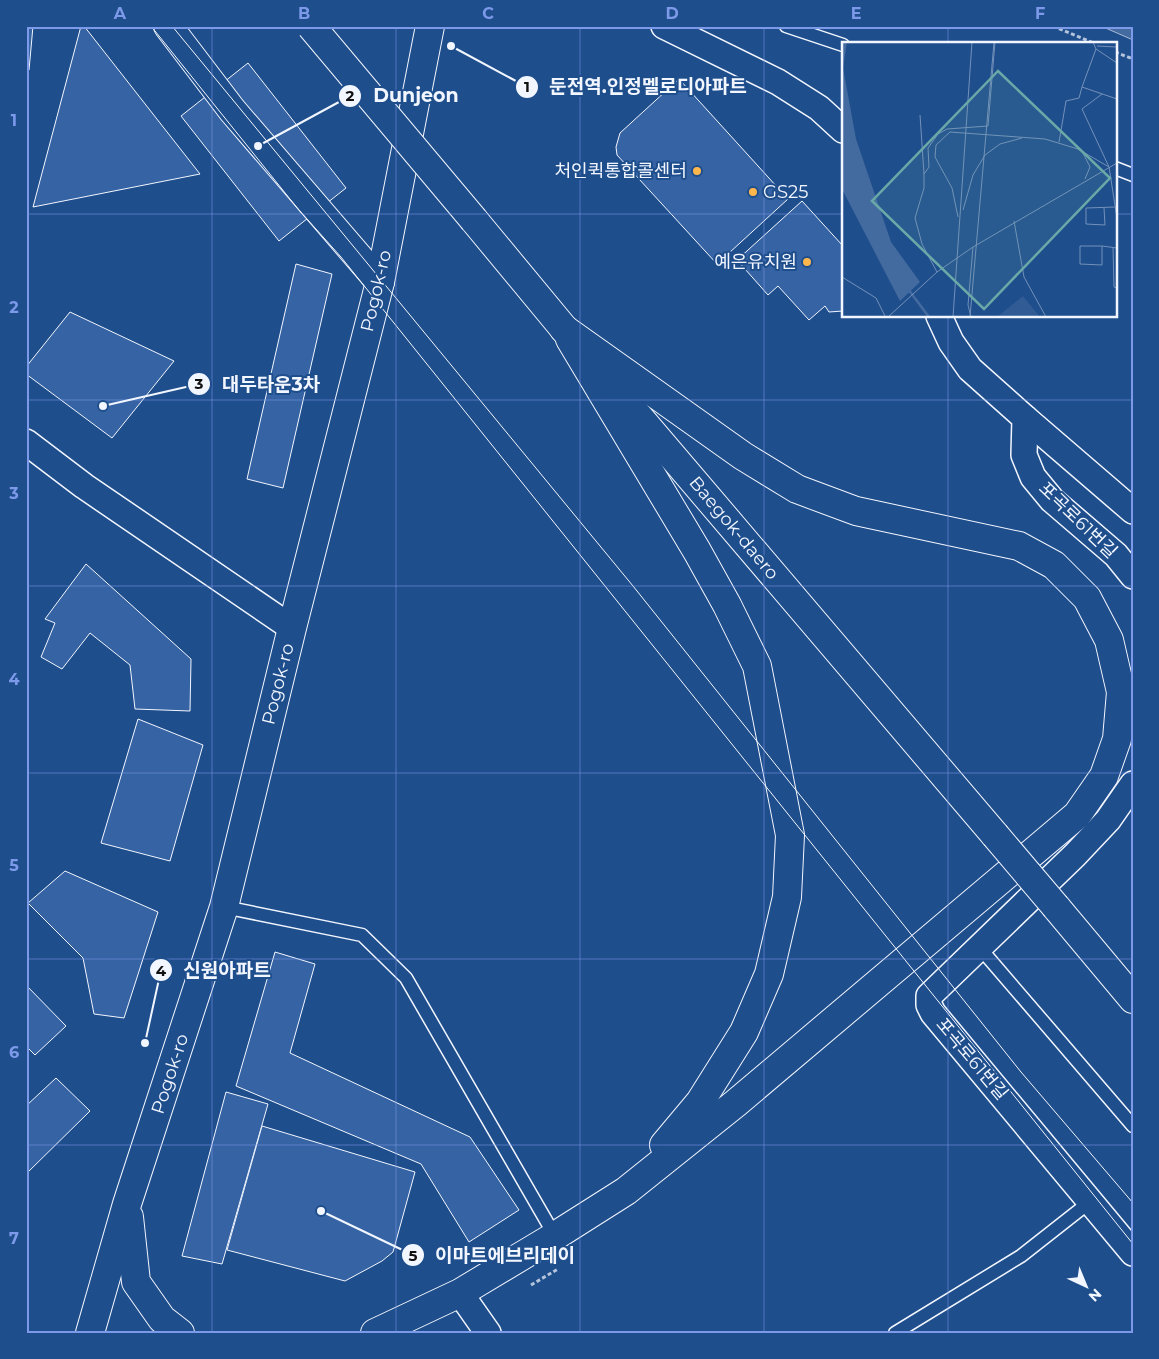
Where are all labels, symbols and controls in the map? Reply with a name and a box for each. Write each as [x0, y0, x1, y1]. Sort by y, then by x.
text: A [113, 4, 127, 23]
text: B [298, 4, 310, 23]
text: C [482, 4, 494, 23]
text: D [665, 4, 679, 23]
text: E [851, 4, 861, 23]
text: F [1035, 4, 1045, 23]
inset map [842, 42, 1116, 318]
callout: 둔전역.인정멜로디아파트 [515, 70, 757, 104]
text: 둔전역.인정멜로디아파트 [549, 75, 747, 98]
text: 1 [524, 77, 530, 96]
callout: Dunjeon [338, 79, 468, 113]
text: Dunjeon [373, 84, 459, 107]
text: 2 [346, 86, 355, 105]
text: 1 [11, 111, 17, 130]
place label: 처인퀵통합콜센터 [555, 160, 687, 182]
marker: 처인퀵통합콜센터 [691, 165, 703, 177]
place label: GS25 [763, 181, 808, 203]
marker: GS25 [747, 186, 759, 198]
street label: Pogok-ro [356, 248, 396, 334]
place label: 예은유치원 [714, 251, 797, 273]
marker: 예은유치원 [801, 256, 813, 268]
text: 2 [9, 298, 19, 317]
callout: 대두타운3차 [186, 367, 330, 401]
text: 대두타운3차 [222, 373, 321, 396]
text: 3 [194, 374, 204, 393]
street label: Baegok-daero [684, 472, 784, 584]
street label: 포곡로61번길 [1034, 477, 1122, 563]
text: 3 [8, 484, 19, 503]
street label: Pogok-ro [257, 641, 299, 727]
text: 4 [8, 670, 20, 689]
text: 5 [9, 856, 19, 875]
callout: 신원아파트 [148, 953, 281, 987]
text: 신원아파트 [183, 959, 271, 982]
text: 4 [156, 961, 167, 980]
street label: 포곡로61번길 [931, 1014, 1013, 1104]
street label: Pogok-ro [147, 1031, 193, 1117]
text: 6 [9, 1043, 19, 1062]
text: 7 [9, 1229, 19, 1248]
callout: 이마트에브리데이 [400, 1238, 585, 1272]
text: 이마트에브리데이 [435, 1244, 575, 1267]
text: 5 [409, 1246, 418, 1265]
north arrow [1062, 1262, 1112, 1312]
text: N [1085, 1285, 1105, 1306]

